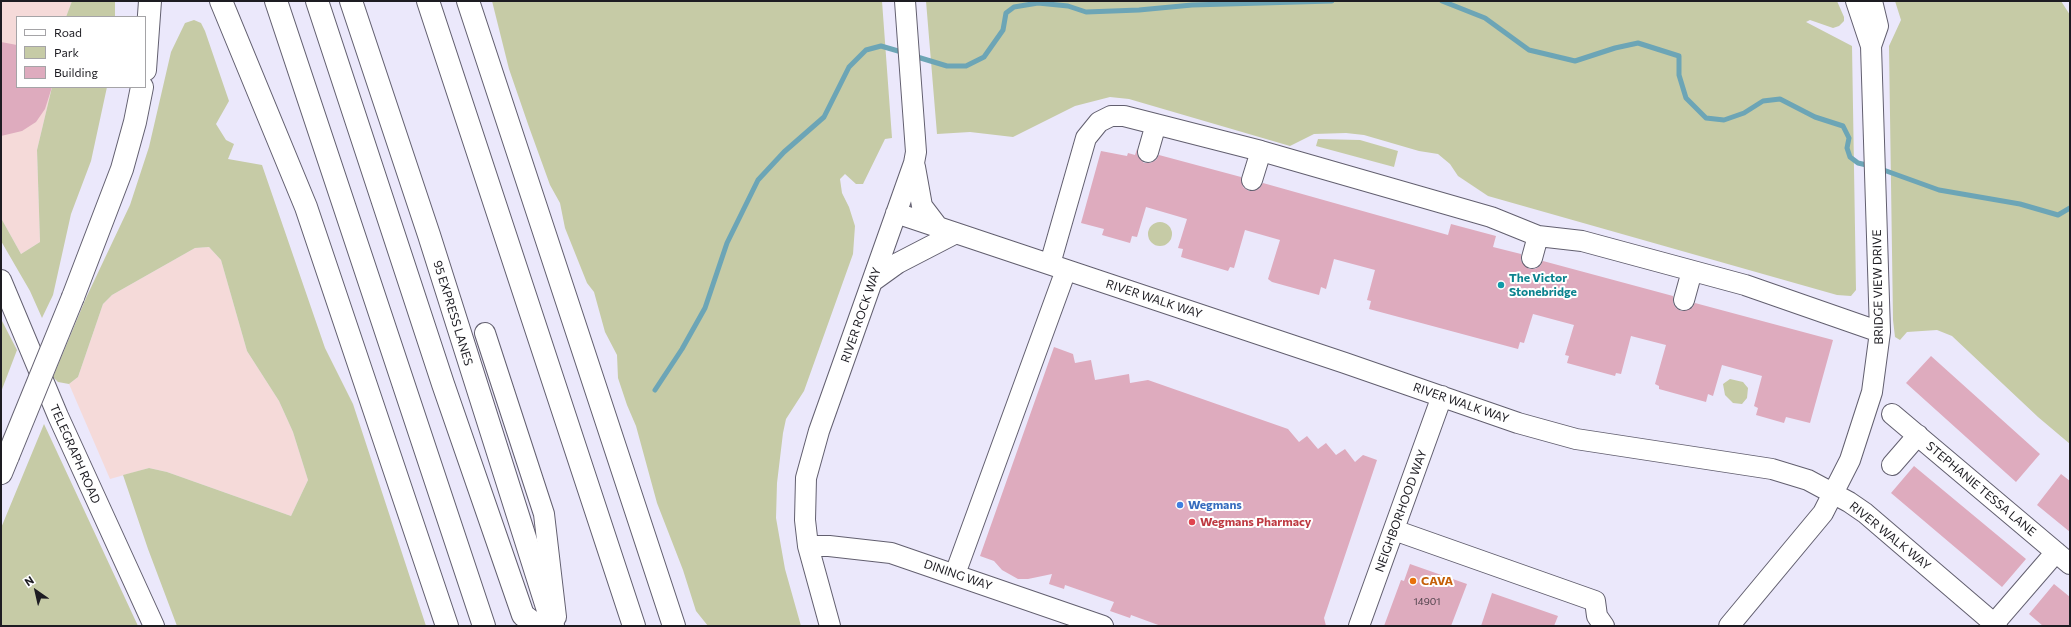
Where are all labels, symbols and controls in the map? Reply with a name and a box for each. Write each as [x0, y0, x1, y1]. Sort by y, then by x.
legend [16, 16, 146, 88]
text: Road [54, 25, 82, 39]
text: Park [54, 45, 79, 59]
text: Building [54, 65, 98, 79]
street label: BRIDGE VIEW DRIVE [1870, 229, 1886, 345]
street label: 95 EXPRESS LANES [430, 259, 476, 367]
street label: RIVER ROCK WAY [838, 266, 884, 364]
place label: The Victor Stonebridge [1509, 271, 1577, 299]
street label: RIVER WALK WAY [1104, 277, 1204, 321]
marker: The Victor Stonebridge [1496, 280, 1506, 290]
street label: RIVER WALK WAY [1411, 380, 1511, 426]
street label: TELEGRAPH ROAD [47, 402, 103, 506]
street label: STEPHANIE TESSA LANE [1923, 439, 2039, 539]
street label: NEIGHBORHOOD WAY [1372, 448, 1430, 574]
place label: Wegmans [1188, 498, 1242, 512]
street label: RIVER WALK WAY [1846, 499, 1934, 573]
marker: Wegmans [1175, 500, 1185, 510]
place label: Wegmans Pharmacy [1200, 515, 1311, 529]
marker: Wegmans Pharmacy [1187, 517, 1197, 527]
street label: DINING WAY [922, 557, 994, 593]
north arrow [16, 571, 56, 611]
text: N [22, 573, 36, 588]
place label: CAVA [1421, 574, 1453, 588]
marker: CAVA [1408, 576, 1418, 586]
house number: 14901 [1413, 596, 1441, 608]

